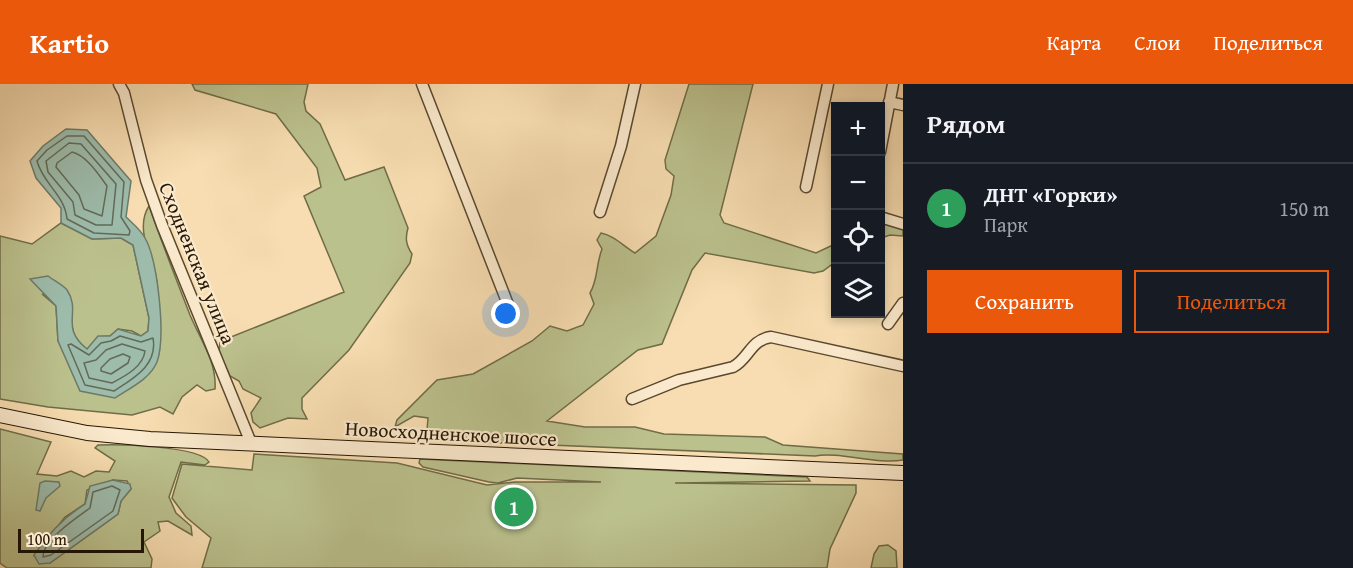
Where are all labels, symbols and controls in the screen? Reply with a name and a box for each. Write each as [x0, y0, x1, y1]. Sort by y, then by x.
text: Kartio [30, 22, 109, 63]
text: Карта [1047, 27, 1101, 58]
text: Слои [1134, 27, 1180, 58]
text: Поделиться [1213, 27, 1323, 58]
map controls [831, 102, 885, 318]
button: + [831, 102, 885, 156]
text: Рядом [927, 104, 1005, 143]
button: − [831, 156, 885, 210]
street label: Сходненская улица [152, 178, 244, 349]
text: ДНТ «Горки» [984, 178, 1117, 210]
text: 1 [941, 194, 952, 223]
text: 150 m [1279, 194, 1329, 223]
button: locate [831, 210, 885, 264]
text: Парк [984, 210, 1028, 239]
button: layers [831, 264, 885, 318]
button: Сохранить [927, 270, 1122, 333]
button: Поделиться [1134, 270, 1329, 333]
your location [491, 299, 520, 328]
street label: Новосходненское шоссе [344, 413, 558, 453]
pin: 1 [494, 484, 534, 530]
scale bar [18, 526, 144, 554]
text: 100 m [27, 527, 67, 551]

